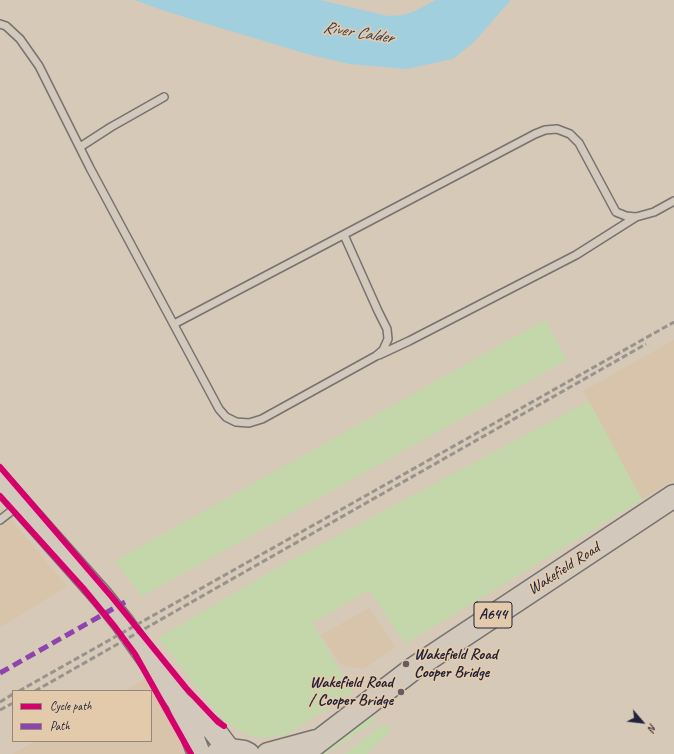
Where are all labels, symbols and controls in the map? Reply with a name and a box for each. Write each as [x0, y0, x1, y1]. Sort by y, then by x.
water label: River Calder [322, 17, 394, 49]
street label: Wakefield Road [524, 539, 604, 599]
road number: A644 [474, 602, 512, 628]
place label: Wakefield Road Cooper Bridge [414, 645, 497, 683]
marker: Wakefield Road Cooper Bridge [401, 659, 411, 669]
place label: Wakefield Road / Cooper Bridge [309, 673, 393, 711]
marker: Wakefield Road / Cooper Bridge [396, 687, 406, 697]
legend [12, 690, 152, 742]
text: Cycle path [50, 698, 92, 714]
north arrow [622, 702, 662, 742]
text: Path [50, 718, 70, 734]
text: N [645, 721, 660, 734]

